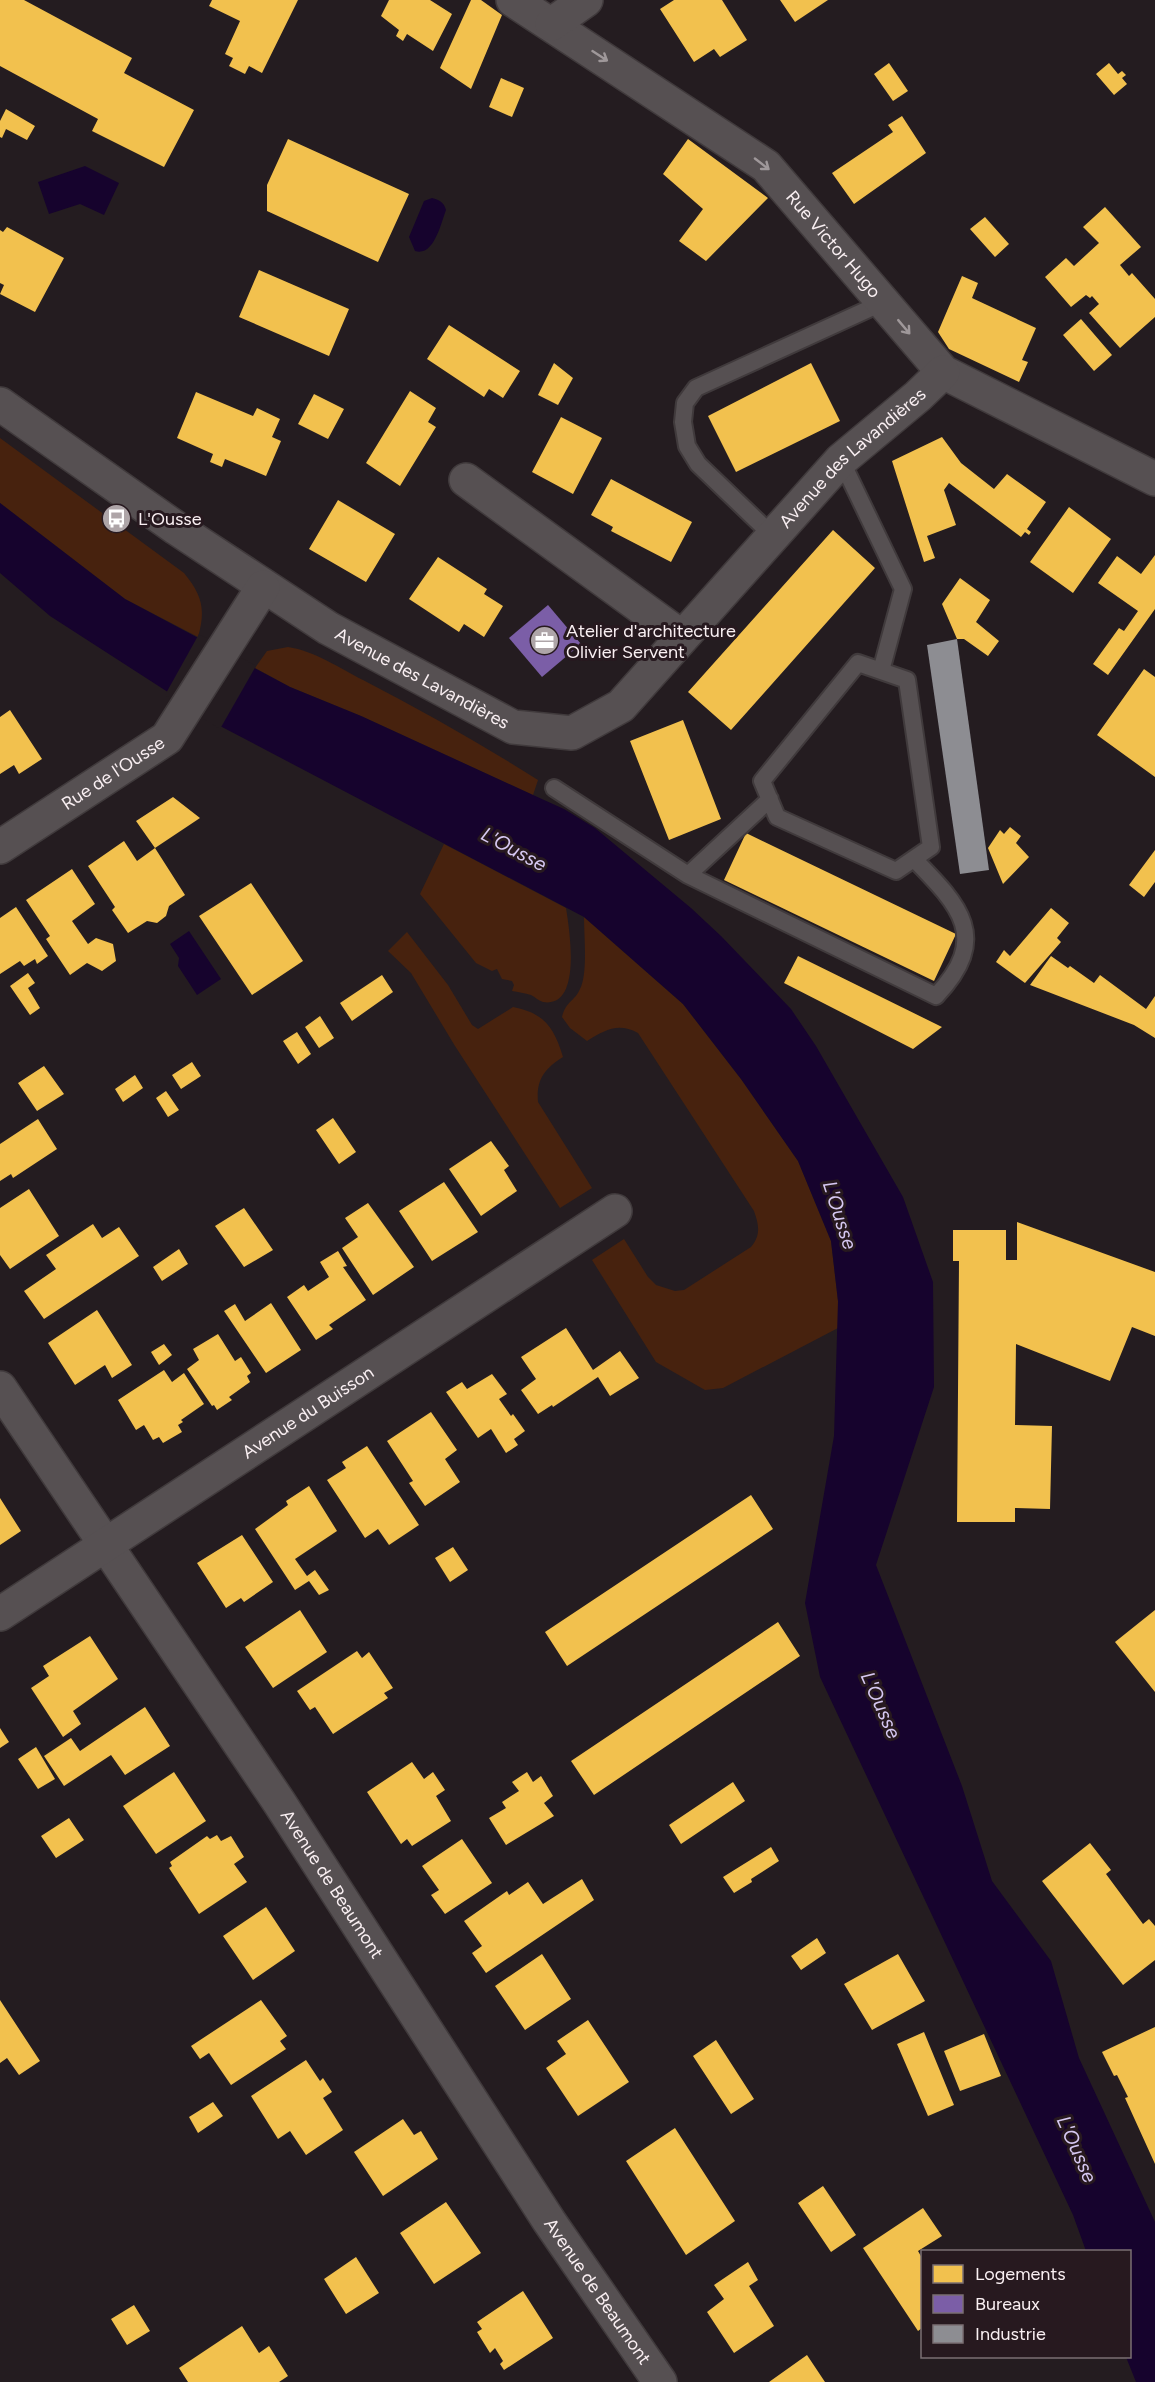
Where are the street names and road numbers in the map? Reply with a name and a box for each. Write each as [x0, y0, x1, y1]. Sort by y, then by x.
street label: Rue Victor Hugo [781, 186, 886, 303]
street label: Avenue des Lavandières [774, 383, 930, 533]
street label: Avenue des Lavandières [331, 623, 513, 734]
street label: Rue de l'Ousse [57, 731, 169, 815]
street label: Avenue du Buisson [238, 1361, 378, 1463]
street label: Avenue de Beaumont [276, 1806, 388, 1963]
street label: Avenue de Beaumont [539, 2214, 656, 2369]

